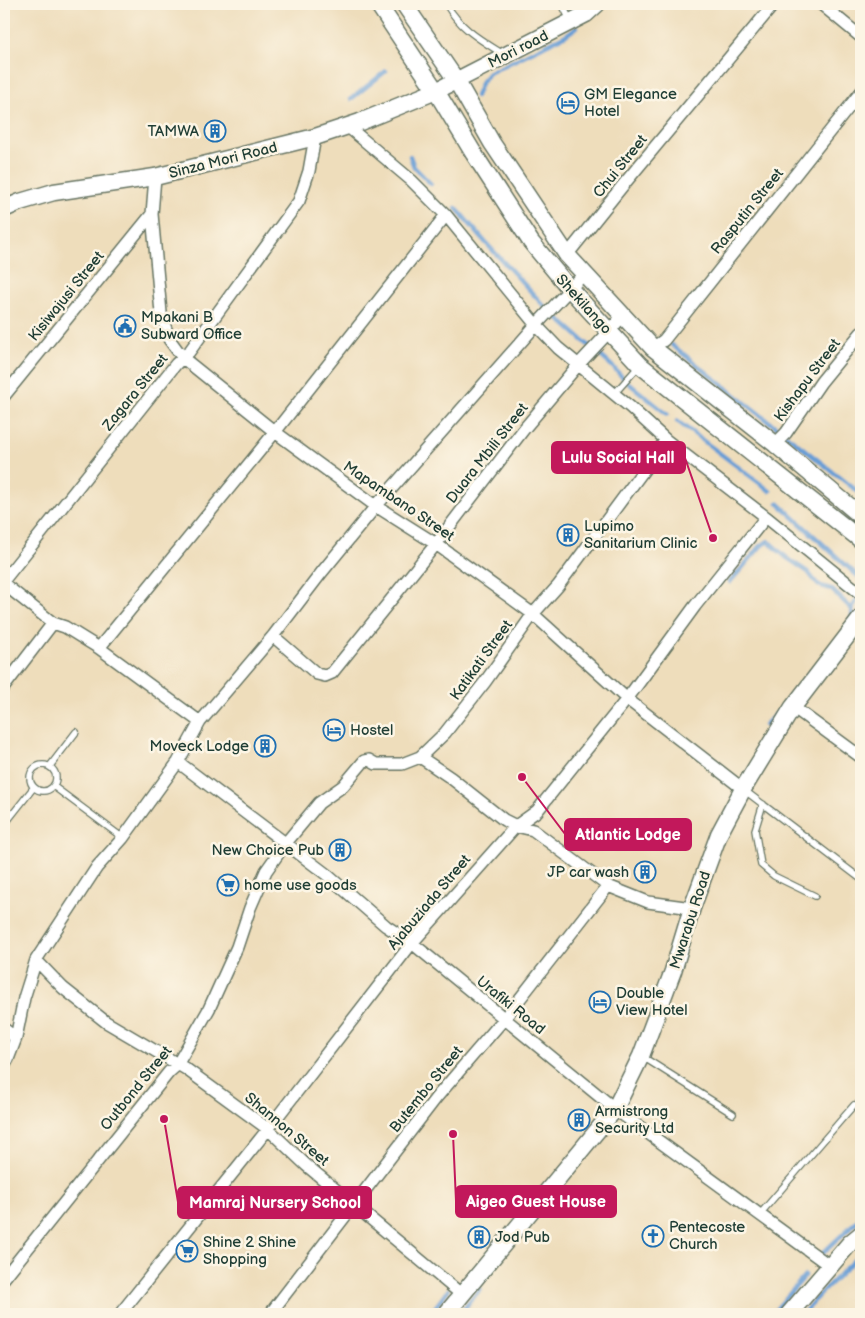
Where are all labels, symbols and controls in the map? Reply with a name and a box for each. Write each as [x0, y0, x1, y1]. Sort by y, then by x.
street label: Mori road [485, 26, 552, 73]
place label: GM Elegance Hotel [584, 85, 677, 121]
hotel icon: GM Elegance Hotel [556, 91, 580, 115]
building icon: TAMWA [203, 119, 227, 143]
place label: TAMWA [148, 122, 200, 141]
street label: Chui Street [589, 131, 652, 202]
street label: Sinza Mori Road [167, 138, 279, 183]
street label: Rasputin Street [707, 164, 788, 258]
street label: Kisiwajusi Street [24, 247, 109, 345]
street label: Shekilango [552, 270, 616, 338]
place label: Mpakani B Subward Office [141, 308, 242, 344]
public building icon: Mpakani B Subward Office [113, 314, 137, 338]
street label: Kishapu Street [770, 335, 845, 426]
street label: Zagara Street [98, 350, 172, 435]
street label: Duara Mbili Street [442, 399, 533, 507]
callout: Lulu Social Hall [552, 442, 685, 473]
text: Lulu Social Hall [561, 449, 675, 468]
street label: Mapambano Street [340, 457, 458, 546]
place label: Lupimo Sanitarium Clinic [584, 517, 697, 553]
building icon: Lupimo Sanitarium Clinic [556, 523, 580, 547]
street label: Katikati Street [446, 616, 517, 704]
hotel icon: Hostel [322, 718, 346, 742]
place label: Hostel [350, 721, 393, 740]
building icon: Moveck Lodge [253, 734, 277, 758]
place label: Moveck Lodge [149, 737, 249, 756]
callout: Atlantic Lodge [565, 819, 691, 850]
text: Atlantic Lodge [574, 826, 681, 845]
building icon: New Choice Pub [328, 838, 352, 862]
place label: New Choice Pub [212, 841, 325, 860]
street label: Ajabuziada Street [384, 850, 475, 954]
building icon: JP car wash [633, 860, 657, 884]
place label: JP car wash [547, 863, 629, 882]
street label: Mwarabu Road [666, 869, 715, 972]
supermarket icon: home use goods [216, 873, 240, 897]
place label: home use goods [244, 876, 357, 895]
street label: Urafiki Road [472, 972, 549, 1039]
place label: Double View Hotel [616, 984, 688, 1020]
hotel icon: Double View Hotel [588, 990, 612, 1014]
street label: Outbond Street [96, 1042, 177, 1134]
street label: Butembo Street [386, 1042, 467, 1137]
street label: Shannon Street [240, 1088, 333, 1171]
place label: Armistrong Security Ltd [595, 1102, 674, 1138]
building icon: Armistrong Security Ltd [567, 1108, 591, 1132]
callout: Aigeo Guest House [456, 1186, 616, 1217]
callout: Mamraj Nursery School [178, 1187, 371, 1218]
text: Aigeo Guest House [465, 1193, 606, 1212]
text: Mamraj Nursery School [189, 1194, 361, 1213]
place label: Pentecoste Church [669, 1218, 745, 1254]
church icon: Pentecoste Church [641, 1224, 665, 1248]
building icon: Jod Pub [467, 1225, 491, 1249]
place label: Jod Pub [495, 1228, 550, 1247]
place label: Shine 2 Shine Shopping [203, 1233, 296, 1269]
supermarket icon: Shine 2 Shine Shopping [175, 1239, 199, 1263]

